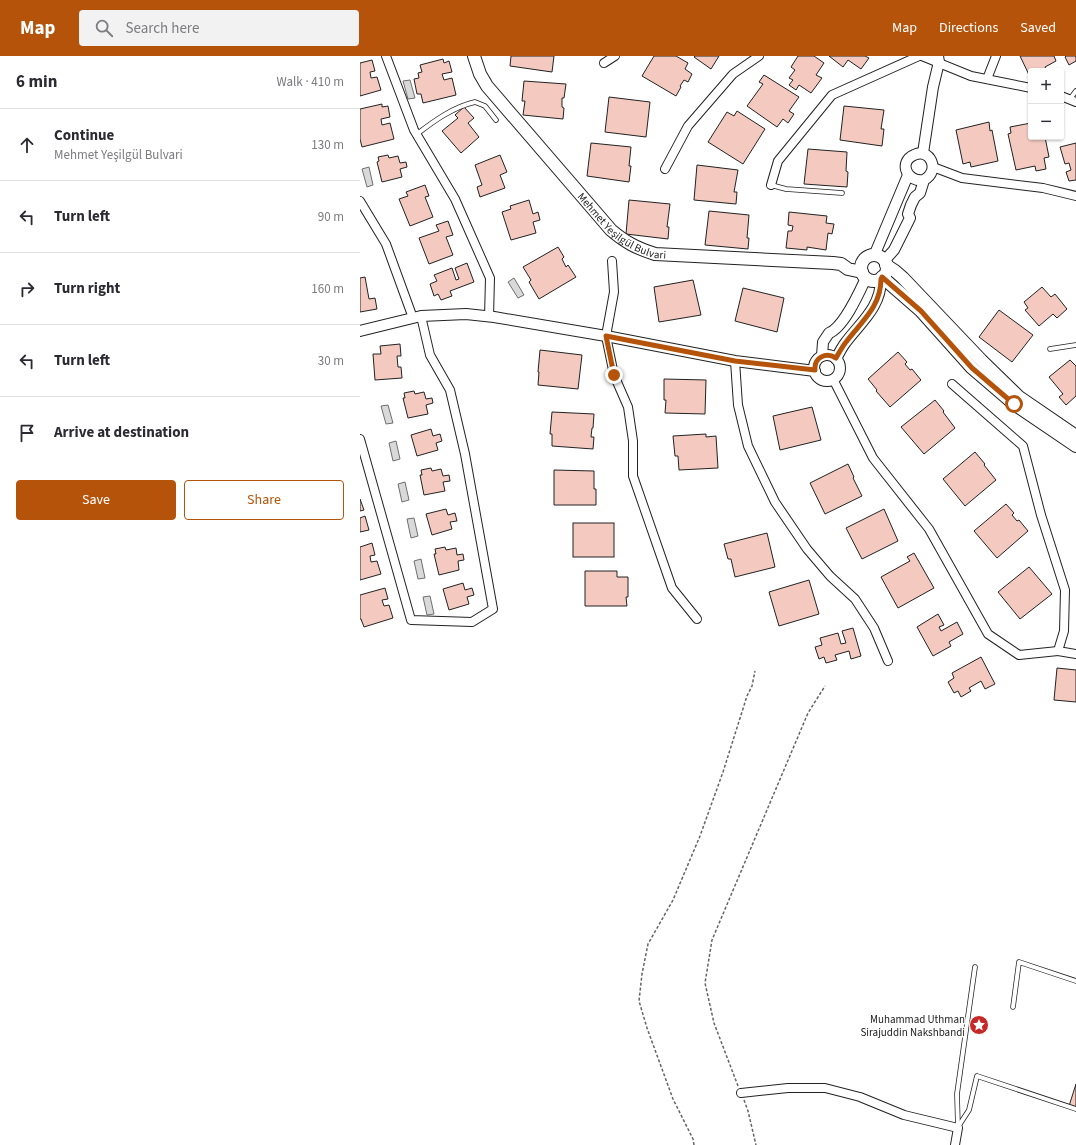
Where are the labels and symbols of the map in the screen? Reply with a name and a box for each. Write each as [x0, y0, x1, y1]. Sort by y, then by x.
street label: Mehmet Yeşilgül Bulvari [574, 189, 666, 263]
route end [605, 366, 623, 384]
route start [1005, 395, 1023, 413]
place label: Muhammad Uthman Sirajuddin Nakshbandi [860, 1012, 965, 1040]
place icon: Muhammad Uthman Sirajuddin Nakshbandi [968, 1014, 990, 1036]

